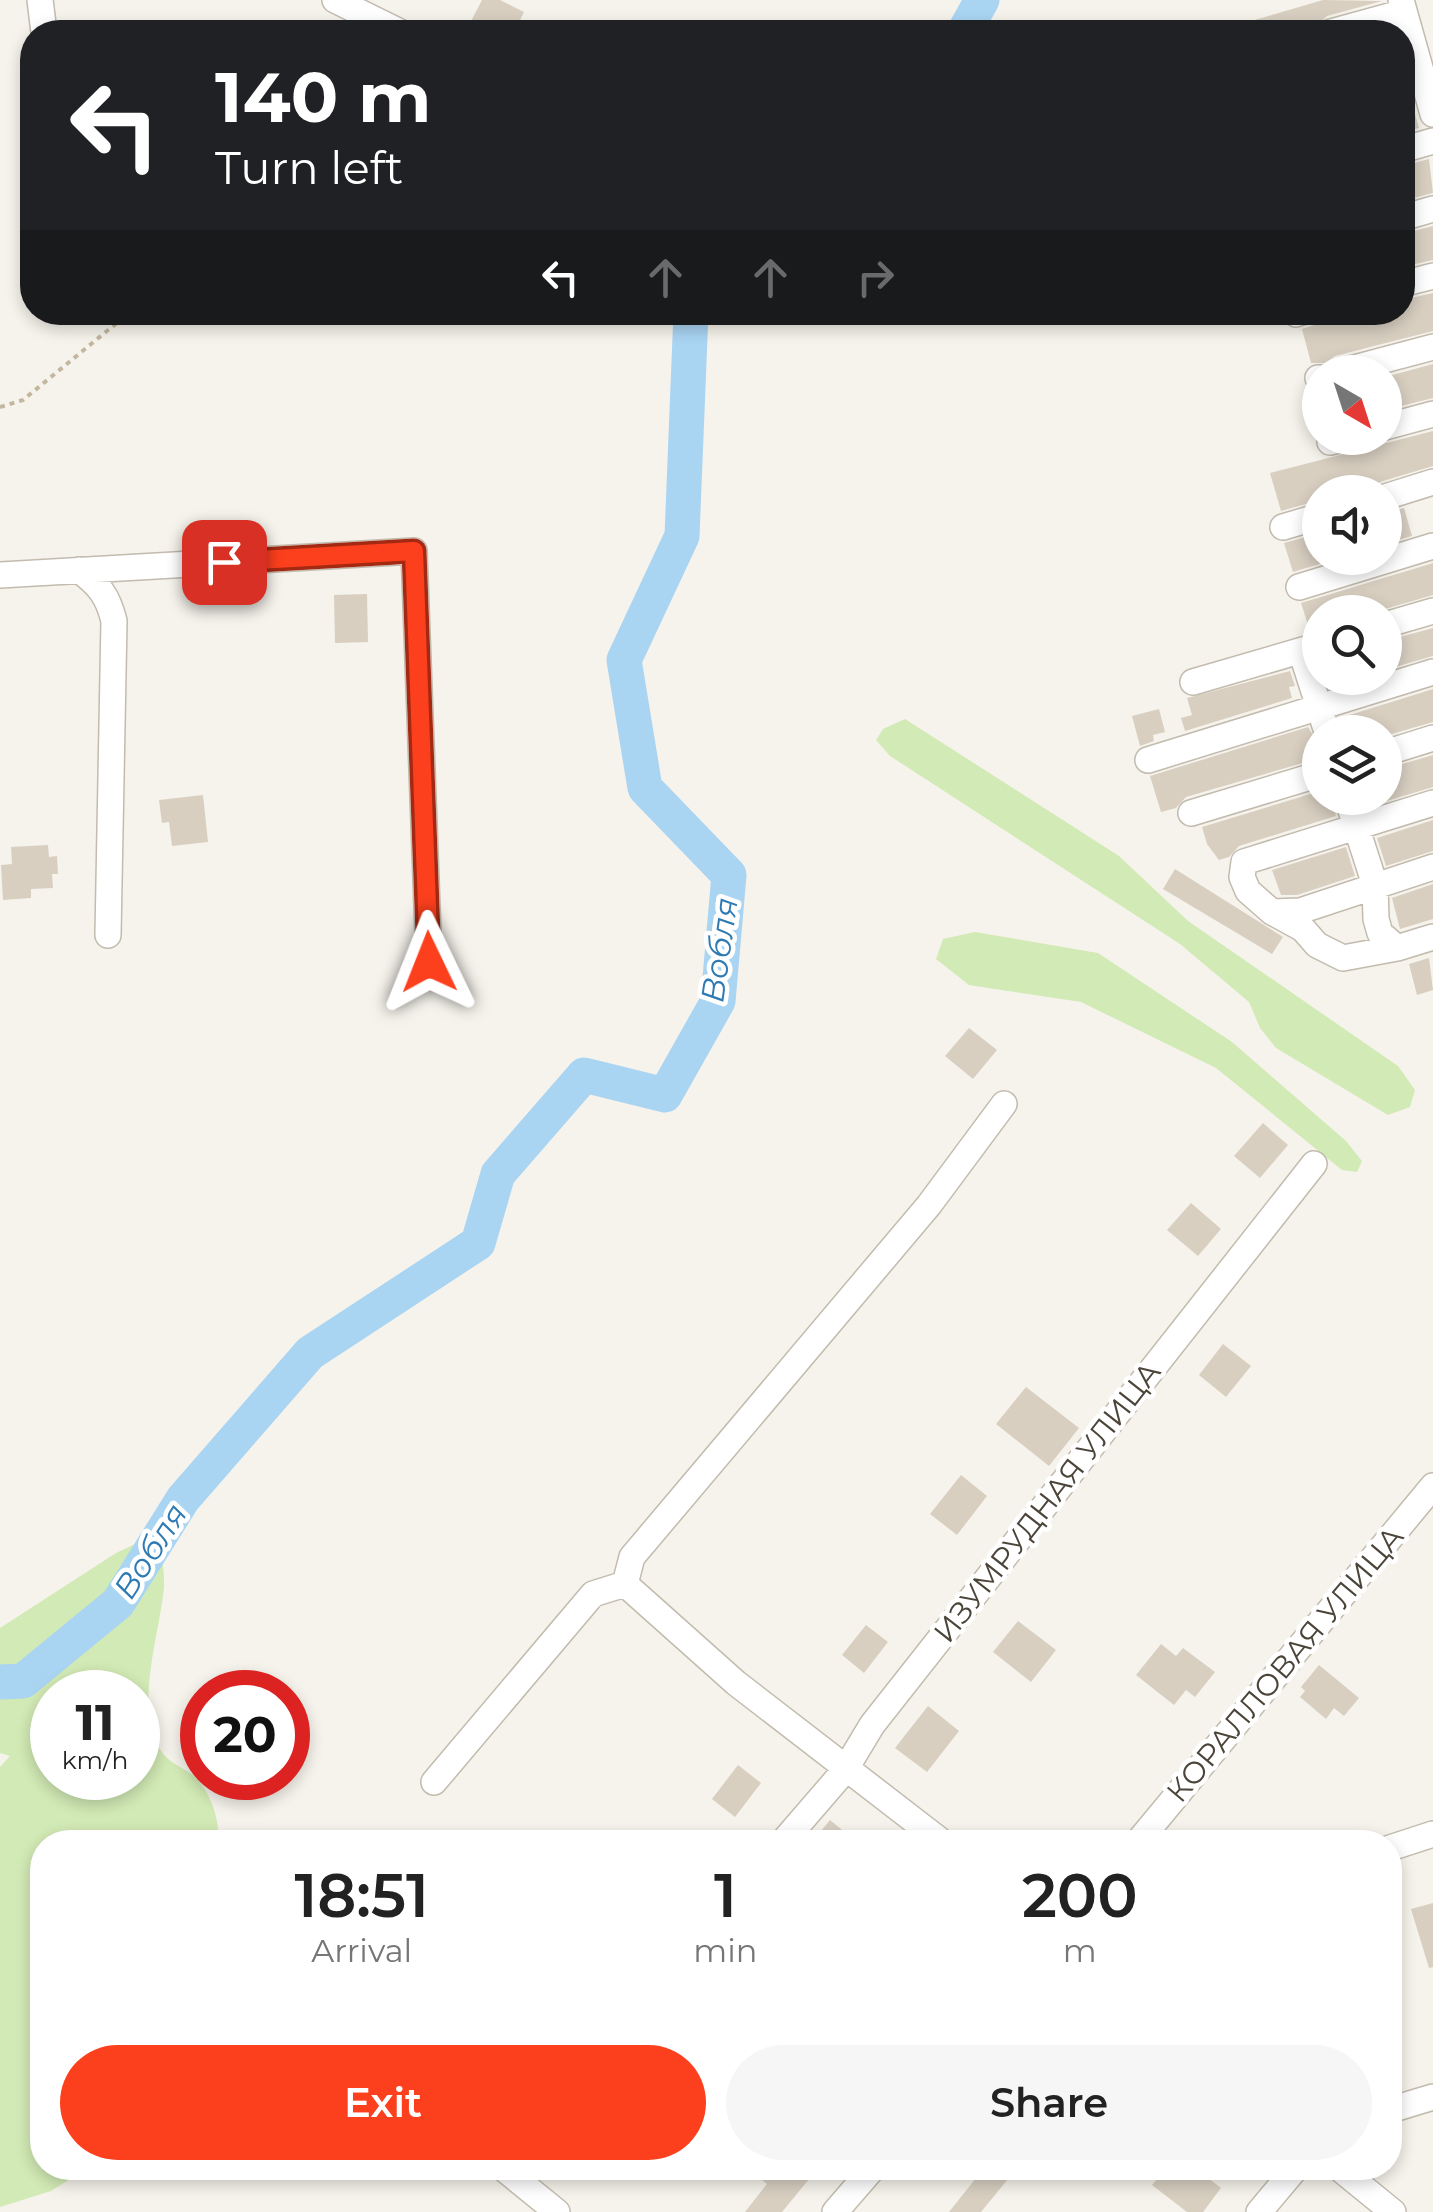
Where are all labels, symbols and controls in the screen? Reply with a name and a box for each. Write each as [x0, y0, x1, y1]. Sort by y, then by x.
text: 140 m [215, 54, 431, 140]
icon: left [50, 60, 180, 190]
text: Turn left [215, 140, 403, 195]
icon: left [533, 250, 588, 305]
icon: ahead [638, 250, 693, 305]
icon: ahead [743, 250, 798, 305]
icon: right [848, 250, 903, 305]
north arrow [1302, 355, 1402, 455]
map controls [1302, 355, 1402, 815]
button: sound [1302, 475, 1402, 575]
pin [182, 520, 267, 605]
icon: arrive [197, 535, 252, 590]
button: search [1302, 595, 1402, 695]
button: layers [1302, 715, 1402, 815]
water label: Вобля [692, 895, 746, 1005]
position arrow [377, 910, 481, 1014]
street label: ИЗУМРУДНАЯ УЛИЦА [926, 1354, 1168, 1650]
water label: Вобля [105, 1496, 195, 1606]
street label: КОРАЛЛОВАЯ УЛИЦА [1159, 1518, 1411, 1810]
speed limit sign: 20 [180, 1670, 310, 1800]
text: 11 [75, 1692, 115, 1753]
text: km/h [62, 1745, 128, 1775]
text: 18:51 [294, 1859, 429, 1932]
text: 1 [714, 1859, 737, 1932]
text: 200 [1022, 1859, 1138, 1932]
text: Arrival [311, 1931, 412, 1970]
text: min [693, 1931, 758, 1970]
text: m [1063, 1931, 1097, 1970]
button: Exit [60, 2045, 706, 2160]
button: Share [726, 2045, 1372, 2160]

